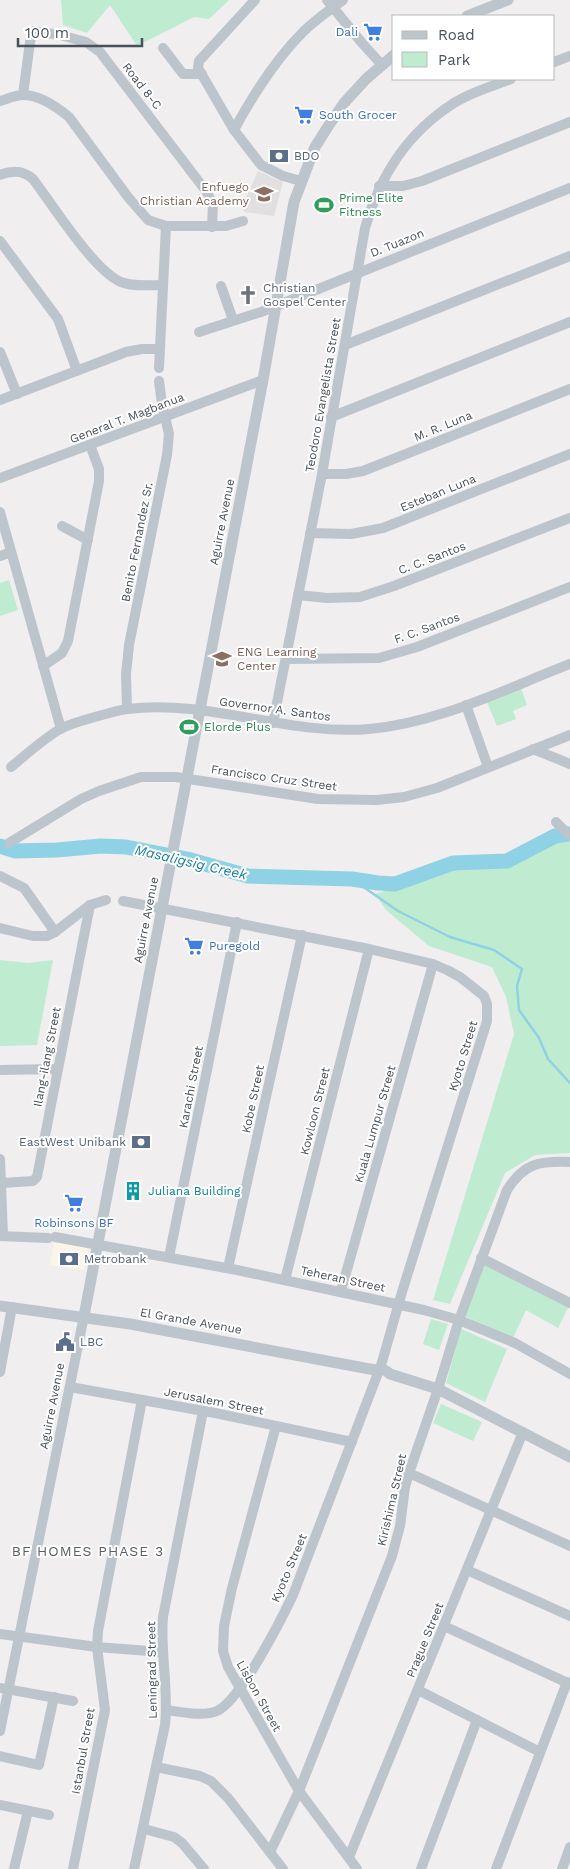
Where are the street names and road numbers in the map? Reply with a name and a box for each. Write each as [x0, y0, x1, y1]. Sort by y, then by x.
street label: Road 8-C [120, 60, 164, 112]
street label: D. Tuazon [368, 226, 426, 260]
street label: Teodoro Evangelista Street [303, 317, 343, 473]
street label: General T. Magbanua [68, 390, 186, 446]
street label: M. R. Luna [412, 408, 474, 444]
street label: Esteban Luna [398, 471, 478, 515]
street label: Aguirre Avenue [207, 478, 237, 566]
street label: Benito Fernandez Sr. [119, 481, 155, 603]
street label: C. C. Santos [396, 539, 468, 577]
street label: F. C. Santos [392, 610, 462, 646]
street label: Governor A. Santos [218, 694, 332, 724]
street label: Francisco Cruz Street [210, 762, 338, 794]
street label: Aguirre Avenue [131, 876, 161, 964]
street label: Ilang-ilang Street [30, 1006, 64, 1108]
street label: Kyoto Street [446, 1019, 480, 1093]
street label: Karachi Street [176, 1045, 206, 1129]
street label: Kobe Street [239, 1064, 267, 1134]
street label: Kuala Lumpur Street [351, 1064, 399, 1184]
street label: Kowloon Street [297, 1066, 333, 1156]
street label: Teheran Street [299, 1263, 387, 1295]
street label: El Grande Avenue [139, 1305, 243, 1337]
street label: Aguirre Avenue [37, 1362, 67, 1450]
street label: Jerusalem Street [163, 1384, 265, 1418]
street label: Kirishima Street [375, 1453, 409, 1547]
street label: Kyoto Street [268, 1532, 310, 1604]
street label: Prague Street [404, 1600, 446, 1680]
street label: Leningrad Street [144, 1621, 160, 1719]
street label: Lisbon Street [234, 1658, 284, 1734]
street label: Istanbul Street [69, 1707, 97, 1795]

